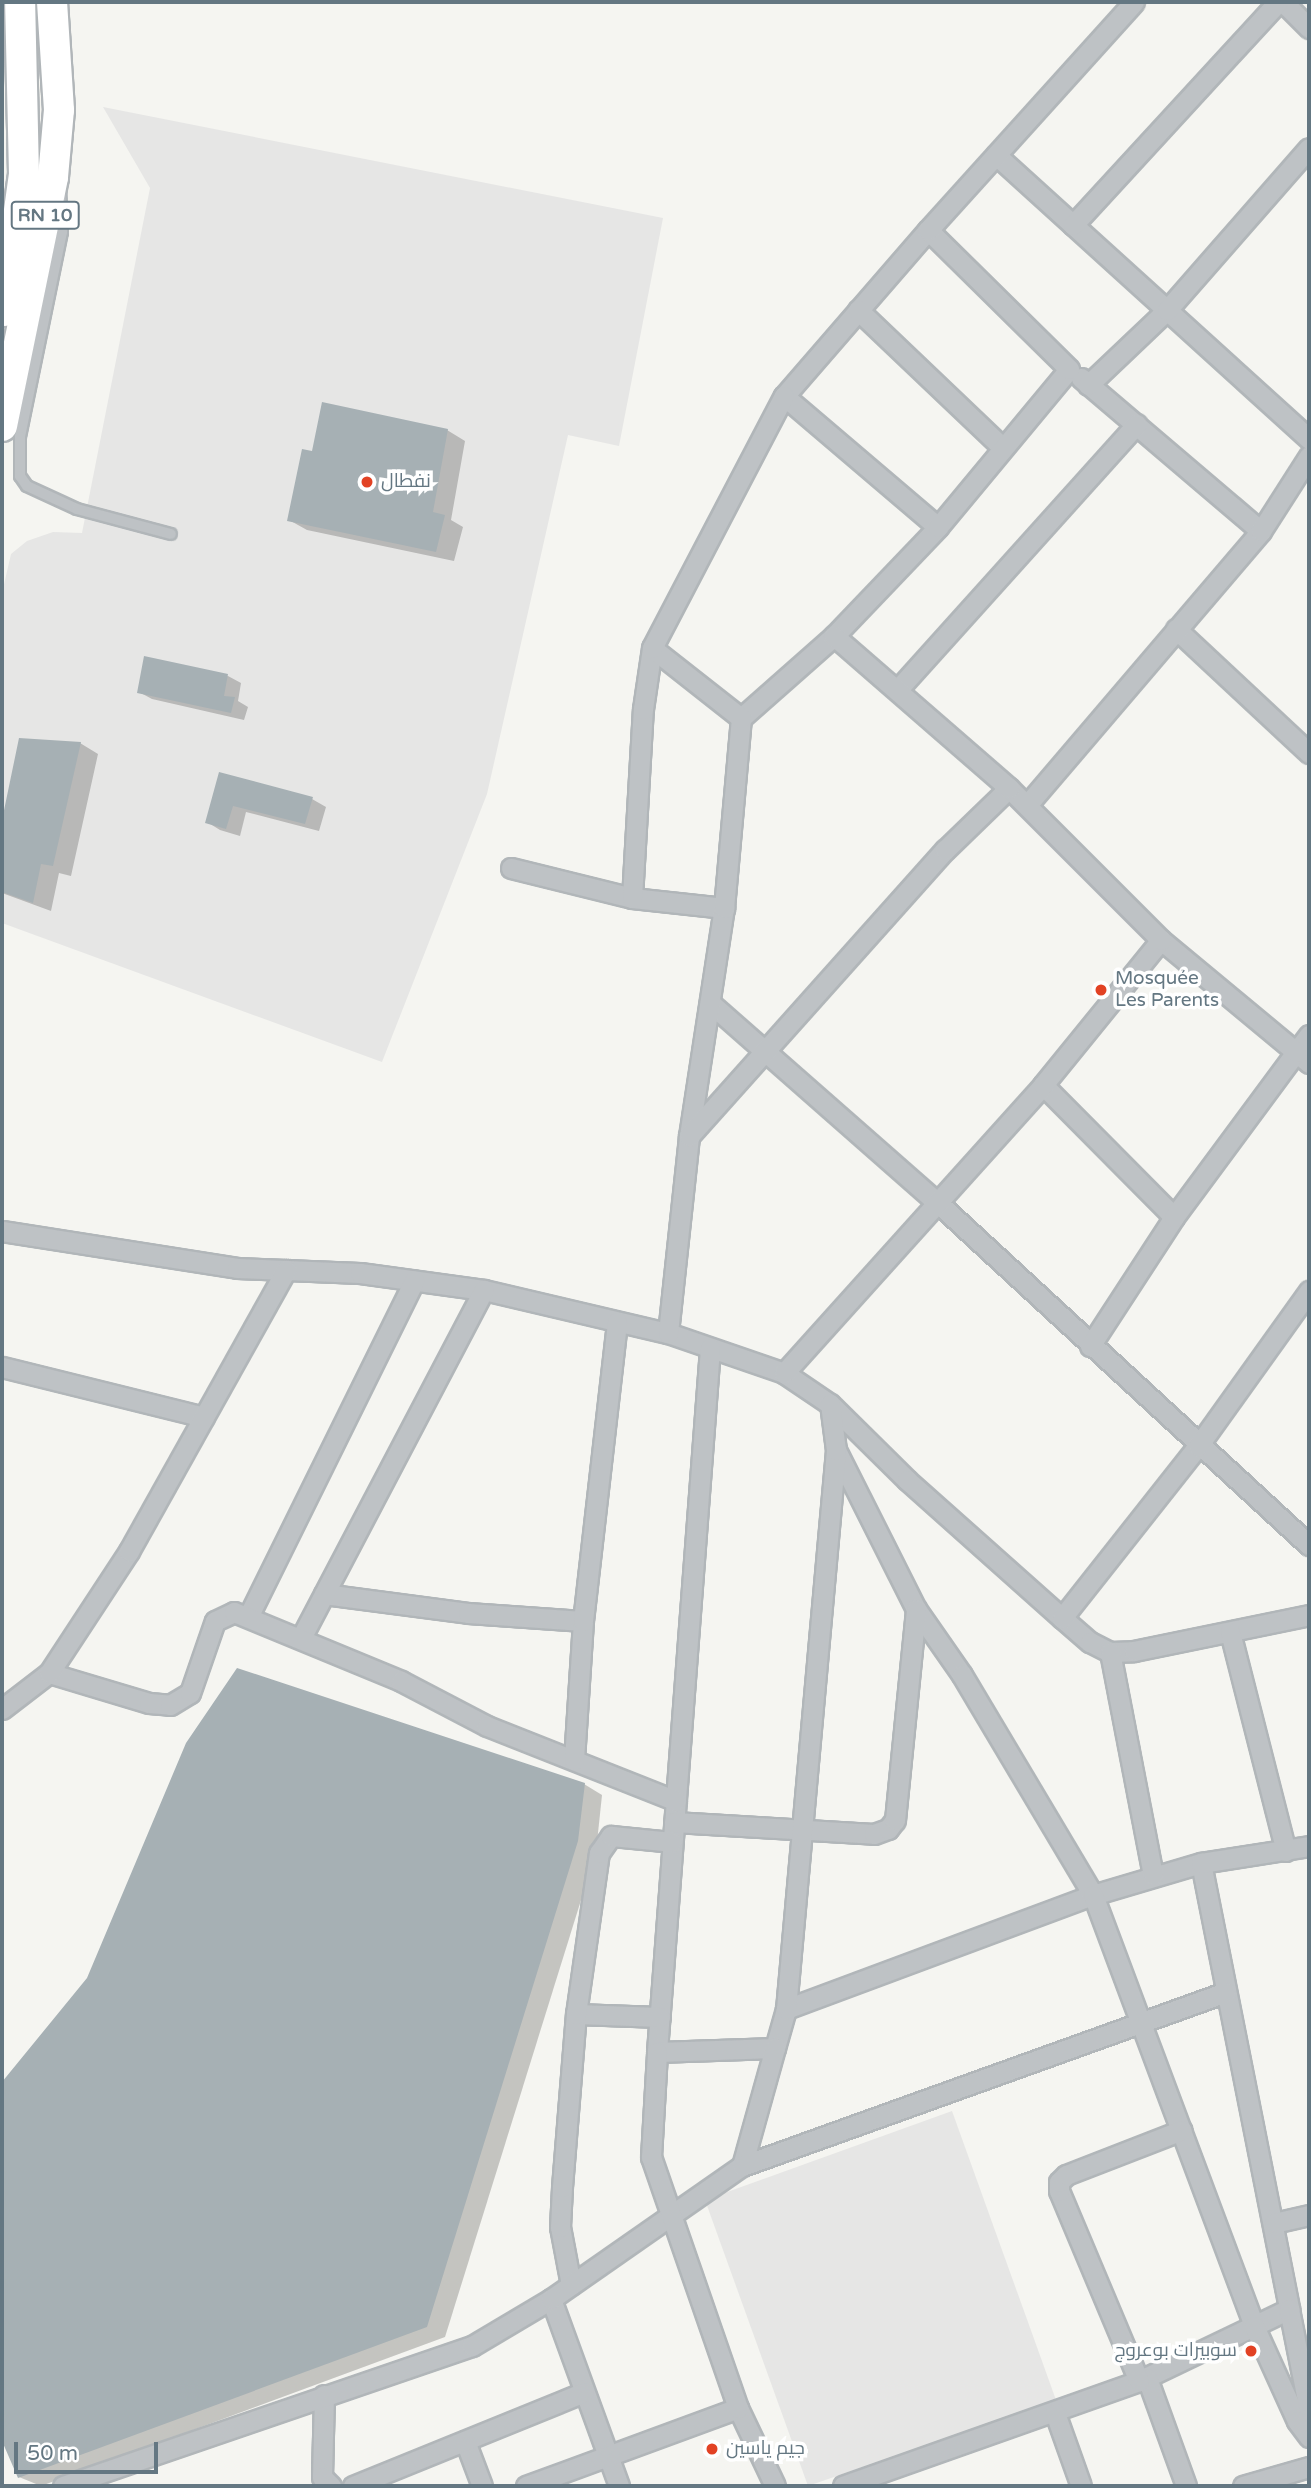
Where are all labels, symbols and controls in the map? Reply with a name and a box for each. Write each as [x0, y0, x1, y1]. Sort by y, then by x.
road number: RN 10 [10, 200, 80, 230]
place label: نفطال [381, 471, 431, 493]
marker: نفطال [359, 474, 375, 490]
place label: Mosquée Les Parents [1115, 968, 1219, 1012]
marker: Mosquée Les Parents [1093, 982, 1109, 998]
place label: سوبيرات بوعروج [1115, 2340, 1237, 2362]
marker: سوبيرات بوعروج [1243, 2343, 1259, 2359]
scale bar [18, 2428, 161, 2472]
place label: جيم ياسين [726, 2438, 805, 2460]
text: 50 m [27, 2441, 78, 2466]
marker: جيم ياسين [704, 2441, 720, 2457]

